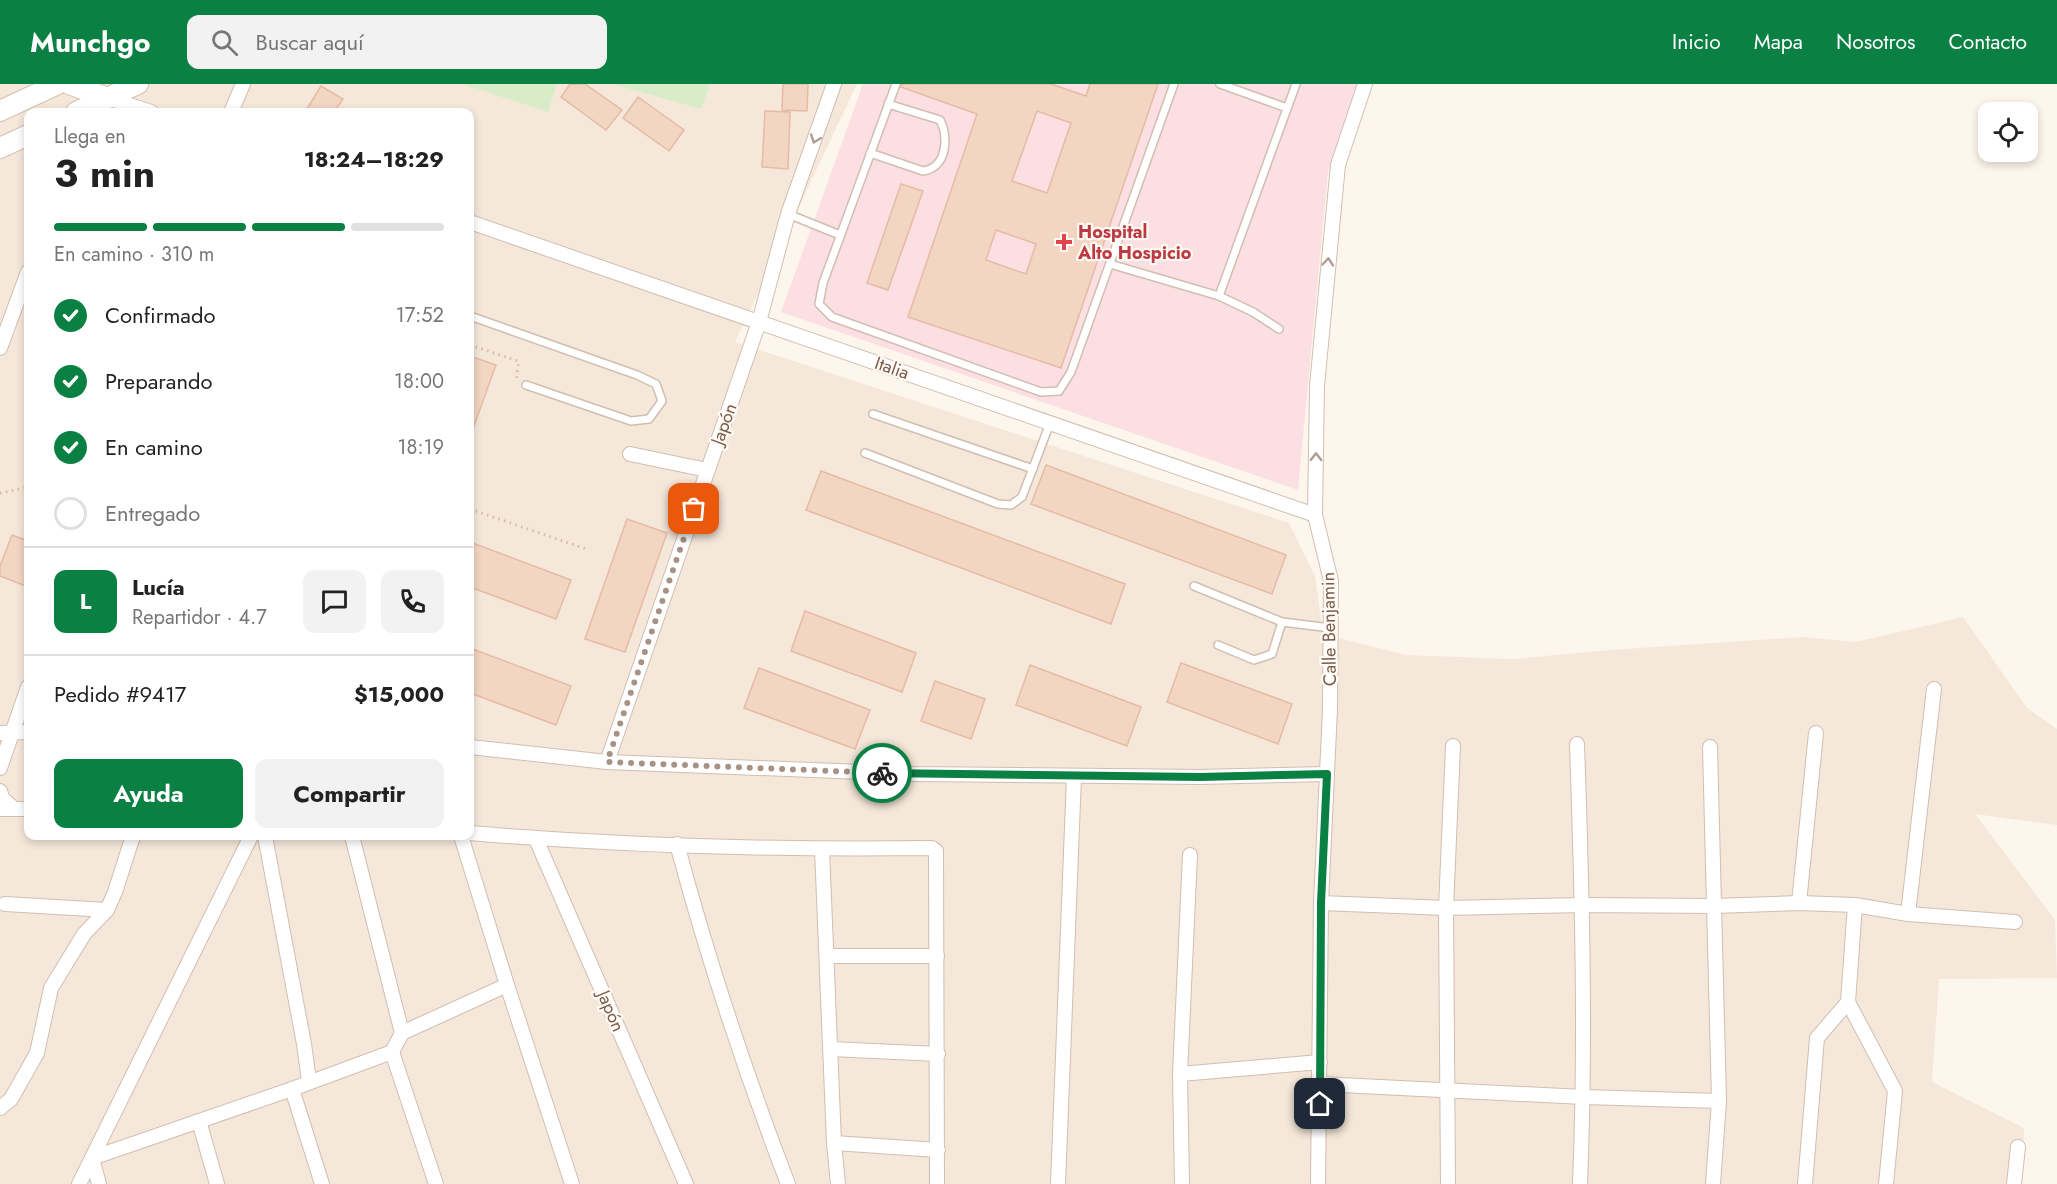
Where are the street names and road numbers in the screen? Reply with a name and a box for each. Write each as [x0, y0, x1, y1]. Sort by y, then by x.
street label: Italia [871, 350, 913, 386]
street label: Japón [704, 400, 743, 450]
street label: Calle Benjamin [1315, 572, 1343, 686]
street label: Japón [590, 985, 631, 1036]

